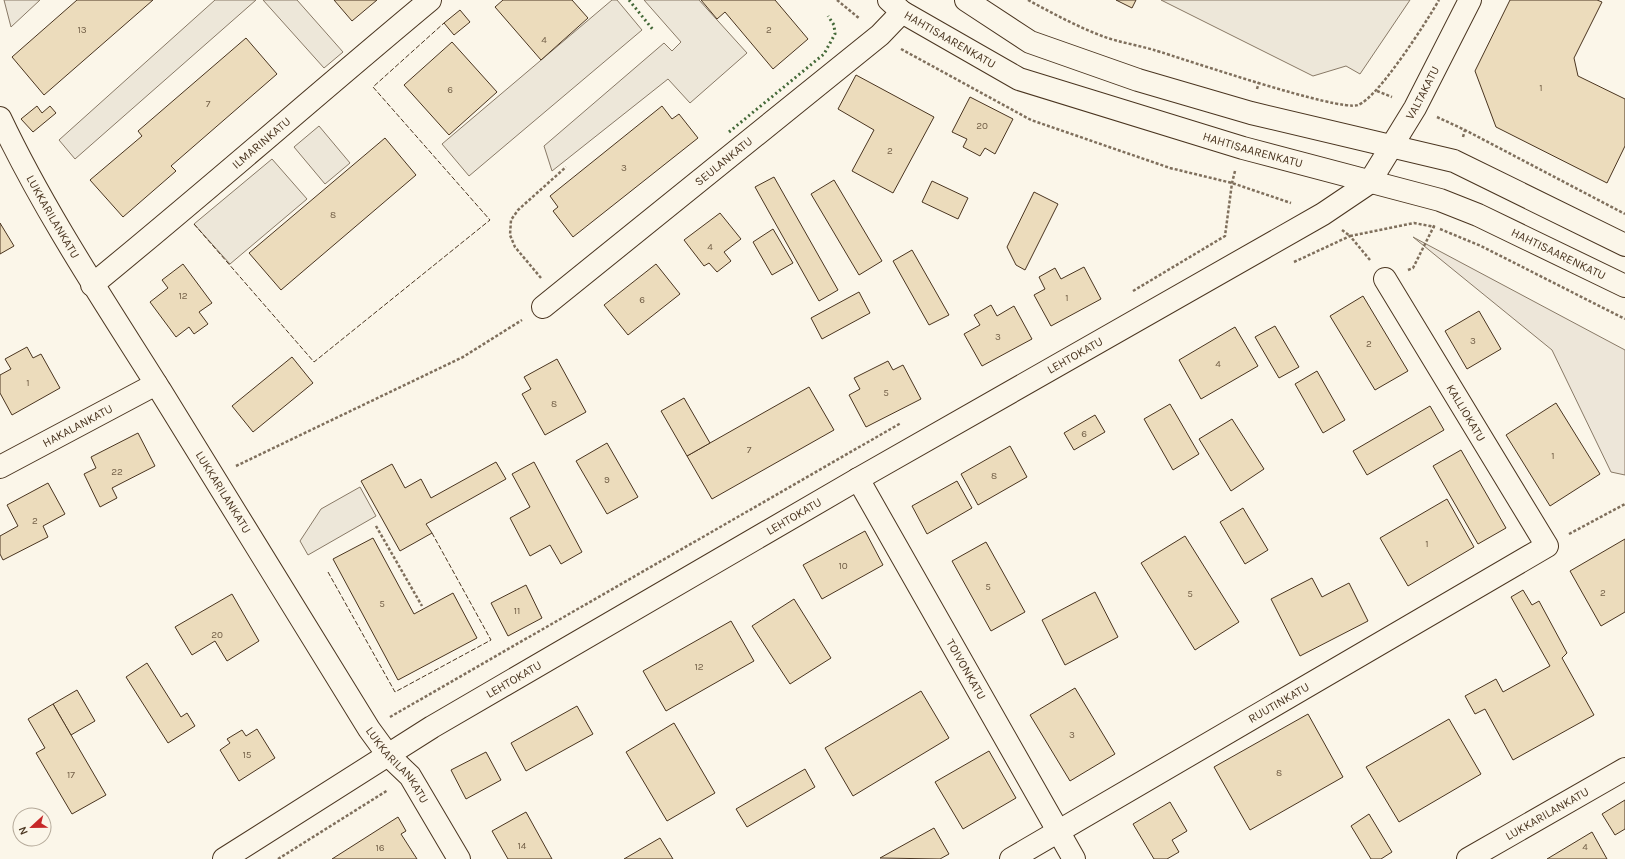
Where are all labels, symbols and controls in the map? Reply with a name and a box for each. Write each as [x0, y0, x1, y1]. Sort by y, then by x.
street label: HAHTISAARENKATU [902, 8, 998, 71]
house number: 13 [77, 24, 87, 36]
house number: 2 [766, 24, 772, 36]
house number: 4 [541, 34, 547, 46]
street label: VALTAKATU [1403, 64, 1442, 122]
house number: 1 [1539, 82, 1543, 94]
house number: 6 [447, 84, 453, 96]
house number: 7 [206, 98, 211, 110]
street label: ILMARINKATU [229, 114, 293, 172]
house number: 20 [976, 120, 988, 132]
street label: HAHTISAARENKATU [1201, 129, 1305, 171]
street label: SEULANKATU [692, 134, 755, 189]
house number: 2 [887, 145, 893, 157]
house number: 3 [621, 162, 627, 174]
street label: LUKKARILANKATU [23, 173, 82, 261]
house number: 8 [330, 209, 336, 221]
street label: HAHTISAARENKATU [1509, 225, 1608, 283]
house number: 4 [707, 241, 713, 253]
house number: 12 [178, 290, 188, 302]
house number: 1 [1065, 292, 1069, 304]
house number: 6 [639, 294, 645, 306]
house number: 3 [995, 331, 1001, 343]
street label: LEHTOKATU [1045, 334, 1105, 377]
house number: 3 [1470, 335, 1476, 347]
house number: 2 [1366, 338, 1372, 350]
house number: 4 [1215, 358, 1221, 370]
house number: 1 [26, 377, 30, 389]
street label: KALLIOKATU [1444, 382, 1488, 444]
house number: 5 [883, 387, 889, 399]
house number: 8 [551, 398, 557, 410]
street label: HAKALANKATU [40, 401, 115, 450]
house number: 6 [1081, 428, 1087, 440]
house number: 7 [747, 444, 752, 456]
street label: LUKKARILANKATU [193, 449, 254, 536]
house number: 1 [1551, 450, 1555, 462]
house number: 22 [111, 466, 123, 478]
house number: 8 [991, 470, 997, 482]
house number: 9 [604, 474, 610, 486]
street label: LEHTOKATU [764, 495, 824, 538]
house number: 2 [32, 515, 38, 527]
house number: 1 [1425, 538, 1429, 550]
house number: 10 [838, 560, 848, 572]
house number: 5 [985, 581, 991, 593]
house number: 2 [1600, 587, 1606, 599]
house number: 5 [1187, 588, 1193, 600]
house number: 5 [379, 598, 385, 610]
house number: 11 [514, 605, 520, 617]
house number: 20 [211, 629, 223, 641]
street label: TOIVONKATU [944, 637, 989, 702]
street label: LEHTOKATU [484, 658, 544, 701]
house number: 12 [694, 661, 704, 673]
street label: RUUTINKATU [1246, 679, 1312, 726]
street label: LUKKARILANKATU [363, 724, 431, 806]
house number: 3 [1069, 729, 1075, 741]
house number: 15 [243, 749, 252, 761]
house number: 8 [1276, 767, 1282, 779]
house number: 17 [67, 769, 75, 781]
street label: LUKKARILANKATU [1503, 784, 1591, 843]
north arrow [12, 807, 52, 847]
text: N [16, 824, 31, 837]
house number: 14 [518, 840, 527, 852]
house number: 4 [1582, 841, 1588, 853]
house number: 16 [375, 842, 385, 854]

